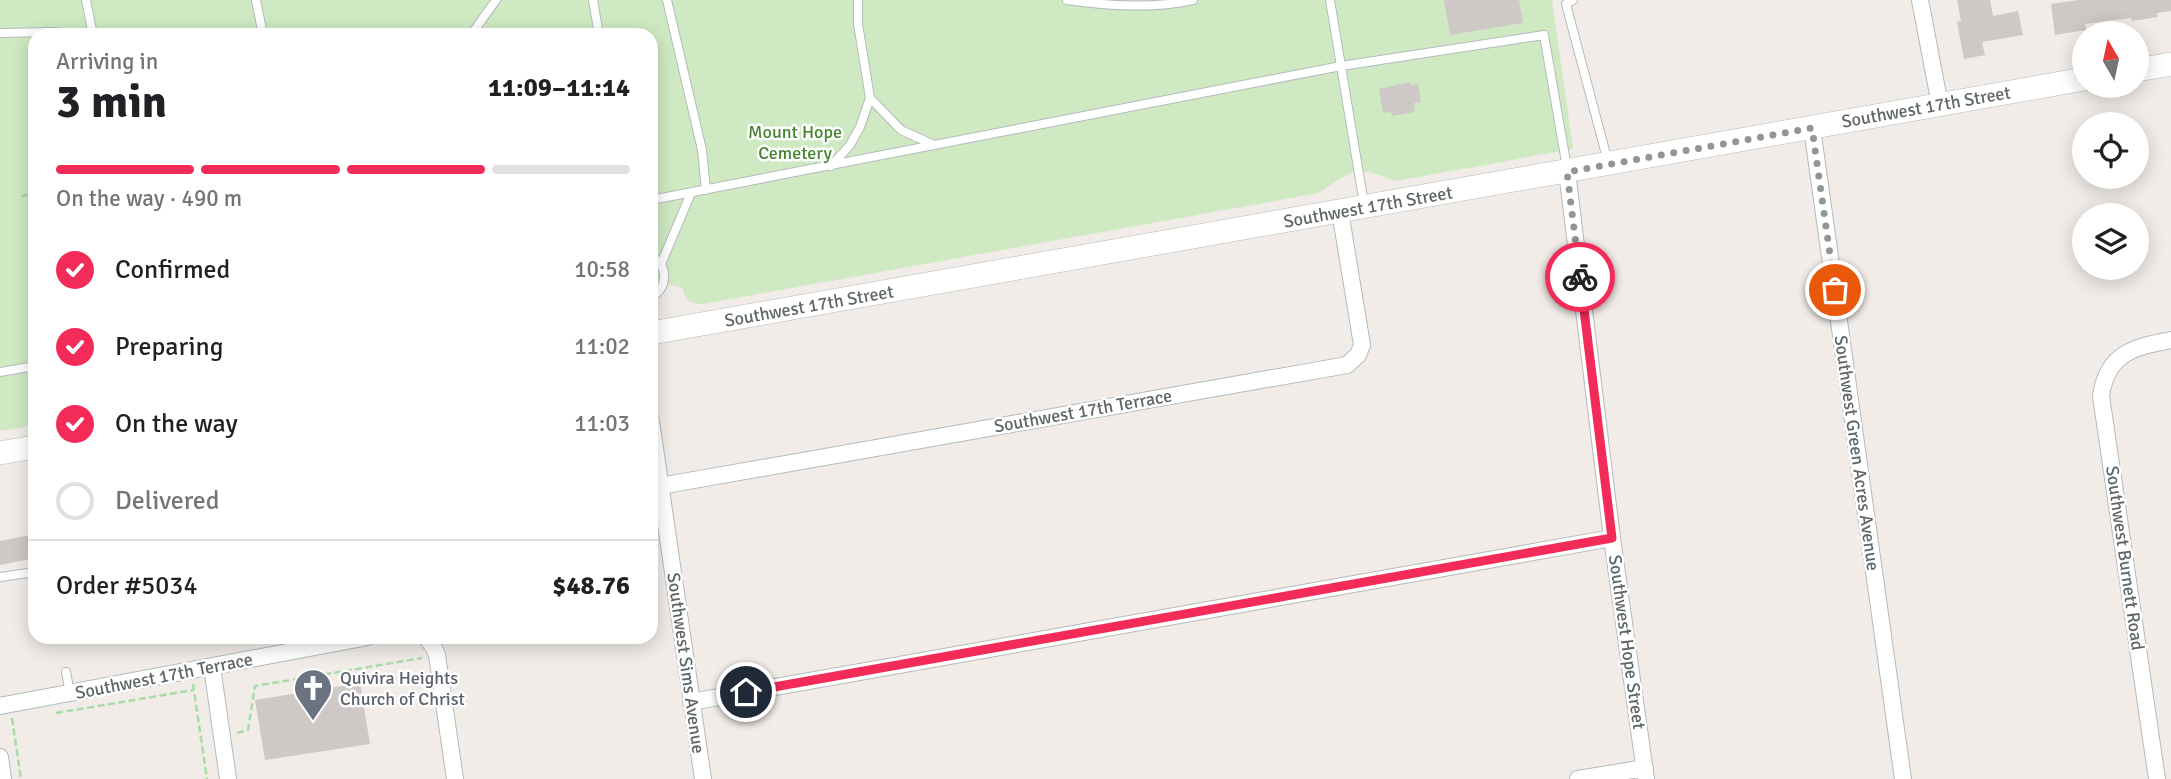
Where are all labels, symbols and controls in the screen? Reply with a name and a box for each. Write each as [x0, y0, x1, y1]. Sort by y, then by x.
north arrow [2072, 21, 2149, 98]
map controls [2072, 21, 2149, 280]
text: Arriving in [56, 47, 158, 76]
text: 11:09–11:14 [488, 72, 630, 104]
text: 3 min [56, 74, 167, 130]
street label: Southwest 17th Street [1840, 81, 2012, 133]
button: locate [2072, 112, 2149, 189]
park label: Mount Hope Cemetery [748, 121, 842, 164]
street label: Southwest 17th Street [1282, 181, 1454, 233]
text: On the way · 490 m [56, 184, 242, 213]
button: layers [2072, 203, 2149, 280]
courier [1545, 242, 1615, 312]
icon: check [56, 251, 94, 289]
text: Confirmed [115, 254, 230, 286]
text: 10:58 [574, 255, 630, 284]
icon: bike [1561, 258, 1599, 296]
pin [1805, 260, 1865, 320]
icon: bag [1816, 271, 1854, 309]
street label: Southwest 17th Street [723, 280, 895, 332]
icon: check [56, 328, 94, 366]
text: Preparing [115, 331, 223, 363]
text: 11:02 [574, 332, 630, 361]
street label: Southwest Green Acres Avenue [1830, 334, 1884, 572]
street label: Southwest 17th Terrace [992, 385, 1174, 437]
icon: check [56, 405, 94, 443]
text: On the way [115, 408, 238, 440]
text: 11:03 [574, 409, 630, 438]
street label: Southwest Burnett Road [2101, 464, 2149, 652]
text: Delivered [115, 485, 220, 517]
street label: Southwest Hope Street [1604, 553, 1650, 731]
text: Order #5034 [56, 570, 197, 602]
text: $48.76 [552, 570, 630, 602]
street label: Southwest Sims Avenue [662, 571, 710, 755]
street label: Southwest 17th Terrace [73, 648, 255, 704]
pin [716, 662, 776, 722]
church icon: Quivira Heights Church of Christ [292, 667, 334, 722]
place label: Quivira Heights Church of Christ [340, 667, 465, 710]
icon: home [727, 673, 765, 711]

